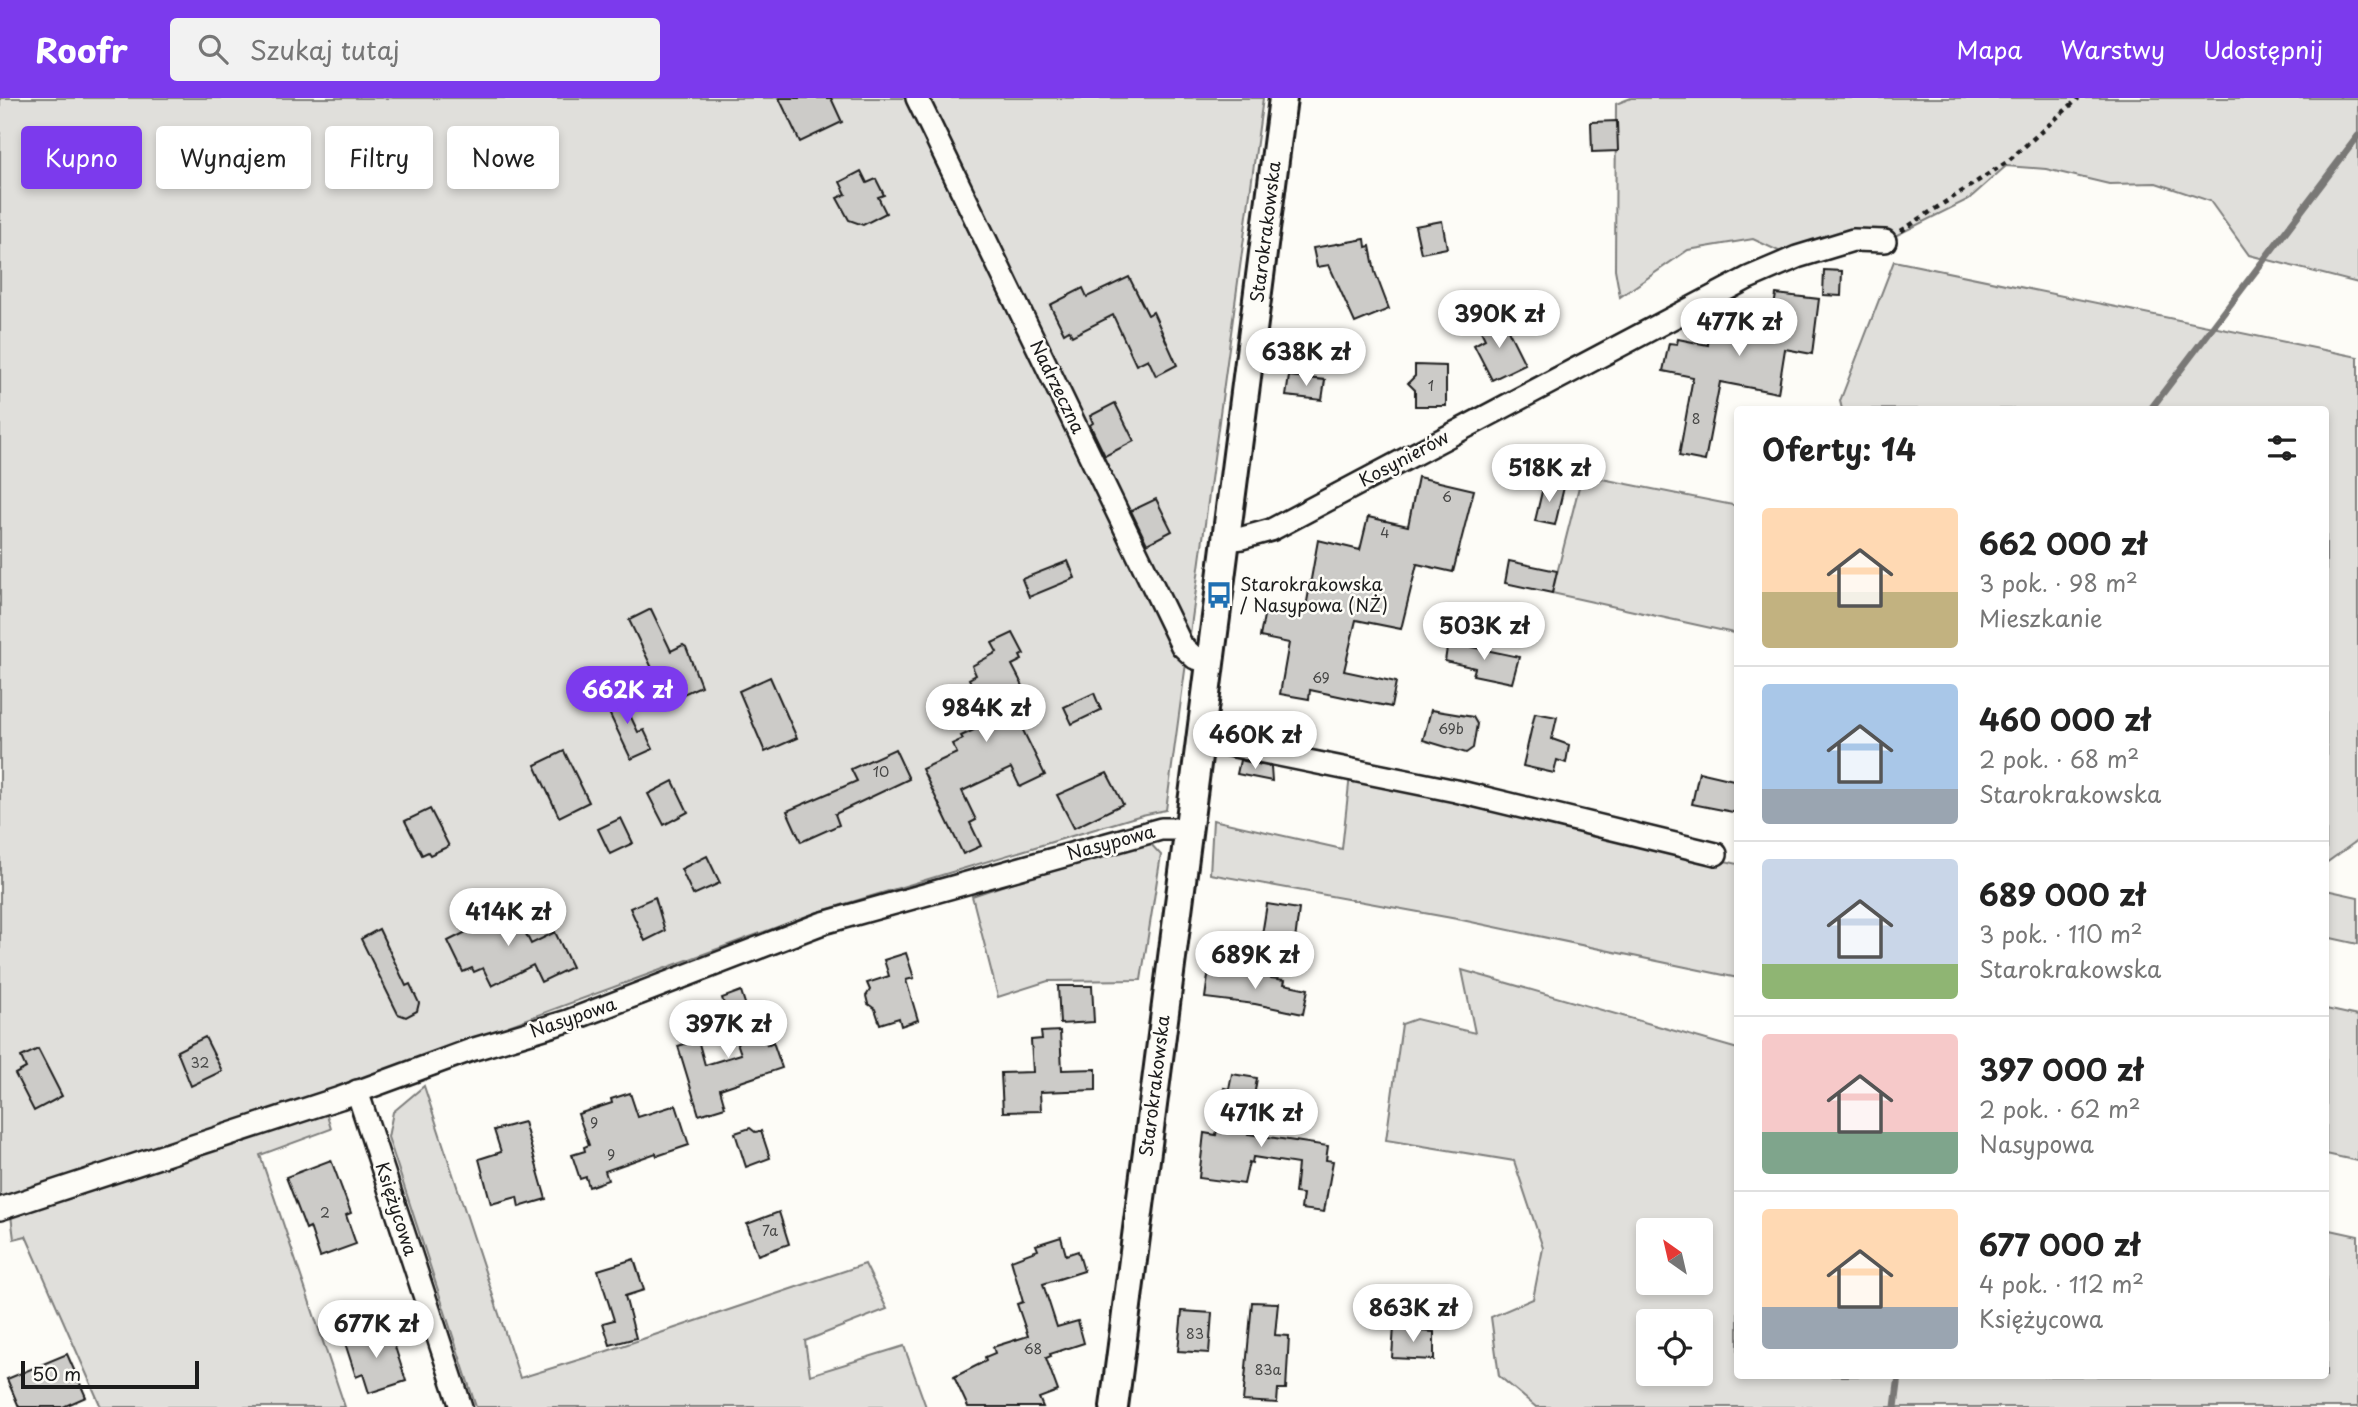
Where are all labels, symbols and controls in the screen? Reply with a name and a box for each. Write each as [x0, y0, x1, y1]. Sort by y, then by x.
search box [170, 18, 660, 81]
text: Roofr [35, 24, 128, 74]
icon: search [194, 30, 232, 68]
text: Szukaj tutaj [250, 30, 400, 69]
text: Mapa [1956, 31, 2022, 67]
text: Warstwy [2060, 31, 2165, 67]
text: Udostępnij [2203, 31, 2323, 67]
chip: Kupno [21, 126, 142, 189]
chip: Wynajem [156, 126, 311, 189]
chip: Filtry [325, 126, 433, 189]
chip: Nowe [447, 126, 559, 189]
street label: Starokrakowska [1242, 159, 1287, 304]
pin: 390K zł [1434, 290, 1564, 350]
text: 390K zł [1454, 295, 1544, 330]
pin: 477K zł [1674, 299, 1804, 358]
text: 477K zł [1696, 303, 1782, 338]
pin: 638K zł [1241, 328, 1371, 388]
text: 638K zł [1262, 333, 1350, 368]
street label: Nadrzeczna [1024, 335, 1093, 438]
house number: 1 [1428, 375, 1434, 396]
house number: 8 [1692, 408, 1700, 429]
street label: Kosynierów [1353, 423, 1453, 493]
text: Oferty: 14 [1762, 426, 1916, 471]
icon: filters [2263, 429, 2301, 467]
pin: 518K zł [1484, 444, 1614, 504]
text: 518K zł [1508, 449, 1590, 484]
house number: 6 [1442, 486, 1452, 507]
text: 662 000 zł [1979, 520, 2147, 565]
house number: 4 [1380, 522, 1390, 543]
icon: home [1818, 536, 1902, 620]
text: 3 pok. · 98 m² [1979, 565, 2138, 600]
place label: Starokrakowska / Nasypowa (NŻ) [1240, 570, 1388, 618]
bus stop icon: Starokrakowska / Nasypowa (NŻ) [1204, 580, 1234, 610]
text: Mieszkanie [1979, 600, 2103, 635]
pin: 503K zł [1419, 602, 1549, 662]
text: 503K zł [1439, 607, 1529, 642]
pin: 662K zł [562, 666, 692, 726]
house number: 69 [1312, 667, 1330, 688]
text: 662K zł [582, 671, 672, 706]
pin: 984K zł [921, 684, 1051, 744]
text: 984K zł [942, 689, 1030, 724]
text: 460 000 zł [1979, 696, 2150, 741]
pin: 460K zł [1190, 712, 1320, 771]
icon: home [1818, 712, 1902, 796]
text: 460K zł [1209, 716, 1301, 751]
house number: 69b [1438, 718, 1464, 739]
text: 2 pok. · 68 m² [1979, 741, 2139, 776]
house number: 10 [873, 761, 889, 782]
text: Starokrakowska [1979, 776, 2161, 811]
street label: Nasypowa [1064, 817, 1158, 866]
text: 689 000 zł [1979, 871, 2145, 916]
icon: home [1818, 887, 1902, 971]
pin: 414K zł [443, 888, 573, 948]
text: 414K zł [465, 893, 551, 928]
text: 3 pok. · 110 m² [1979, 916, 2143, 951]
pin: 689K zł [1190, 932, 1320, 991]
text: 689K zł [1211, 936, 1299, 971]
text: Starokrakowska [1979, 951, 2161, 986]
street label: Nasypowa [526, 989, 620, 1044]
pin: 397K zł [663, 1000, 793, 1060]
text: 397K zł [685, 1005, 771, 1040]
street label: Starokrakowska [1131, 1013, 1176, 1158]
text: 397 000 zł [1979, 1046, 2143, 1091]
house number: 32 [191, 1052, 209, 1073]
icon: home [1818, 1062, 1902, 1146]
pin: 471K zł [1196, 1090, 1326, 1149]
text: 2 pok. · 62 m² [1979, 1091, 2141, 1126]
text: 471K zł [1220, 1094, 1302, 1129]
house number: 9 [590, 1112, 598, 1133]
text: Nasypowa [1979, 1126, 2094, 1161]
house number: 9 [607, 1144, 615, 1165]
street label: Księżycowa [370, 1158, 426, 1260]
house number: 2 [320, 1202, 330, 1223]
north arrow [1636, 1218, 1713, 1295]
map controls [1636, 1218, 1713, 1386]
house number: 7a [762, 1220, 778, 1241]
text: 677 000 zł [1979, 1221, 2140, 1266]
icon: home [1818, 1237, 1902, 1321]
text: 4 pok. · 112 m² [1979, 1266, 2144, 1301]
pin: 863K zł [1348, 1284, 1478, 1344]
text: 863K zł [1369, 1289, 1457, 1324]
pin: 677K zł [311, 1300, 441, 1360]
text: Księżycowa [1979, 1301, 2103, 1336]
text: 677K zł [334, 1305, 418, 1340]
button: locate [1636, 1309, 1713, 1386]
house number: 83 [1186, 1323, 1204, 1344]
house number: 68 [1024, 1338, 1042, 1359]
scale bar [21, 1358, 200, 1390]
text: 50 m [32, 1359, 81, 1387]
house number: 83a [1255, 1359, 1282, 1380]

